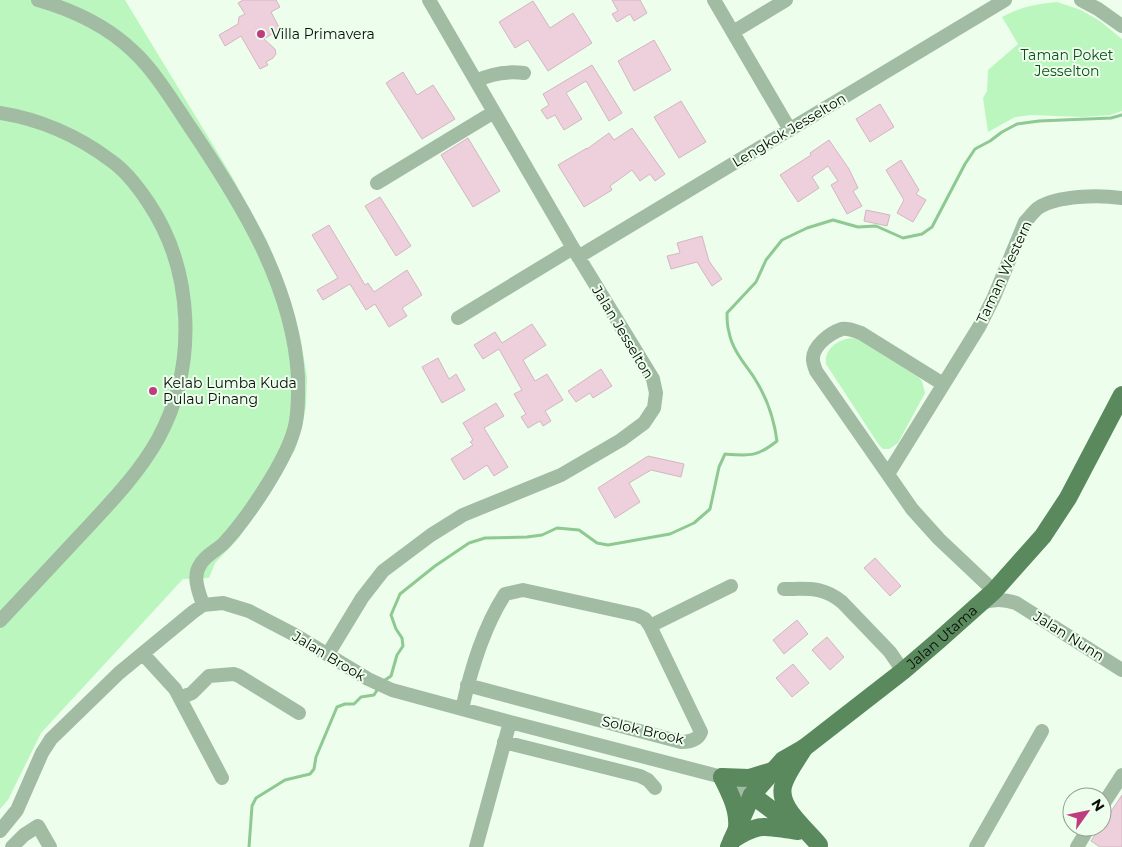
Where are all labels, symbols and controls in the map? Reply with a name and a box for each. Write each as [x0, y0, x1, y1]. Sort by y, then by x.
place label: Villa Primavera [271, 25, 375, 43]
marker: Villa Primavera [255, 28, 267, 40]
park label: Taman Poket Jesselton [1020, 46, 1114, 80]
street label: Lengkok Jesselton [729, 89, 849, 171]
street label: Taman Western [972, 218, 1036, 326]
street label: Jalan Jesselton [588, 281, 658, 382]
place label: Kelab Lumba Kuda Pulau Pinang [163, 374, 297, 408]
marker: Kelab Lumba Kuda Pulau Pinang [147, 385, 159, 397]
street label: Jalan Utama [902, 601, 981, 674]
street label: Jalan Nunn [1029, 607, 1108, 665]
street label: Jalan Brook [288, 627, 369, 685]
street label: Solok Brook [600, 712, 686, 748]
north arrow [1062, 787, 1112, 837]
text: N [1087, 795, 1109, 815]

